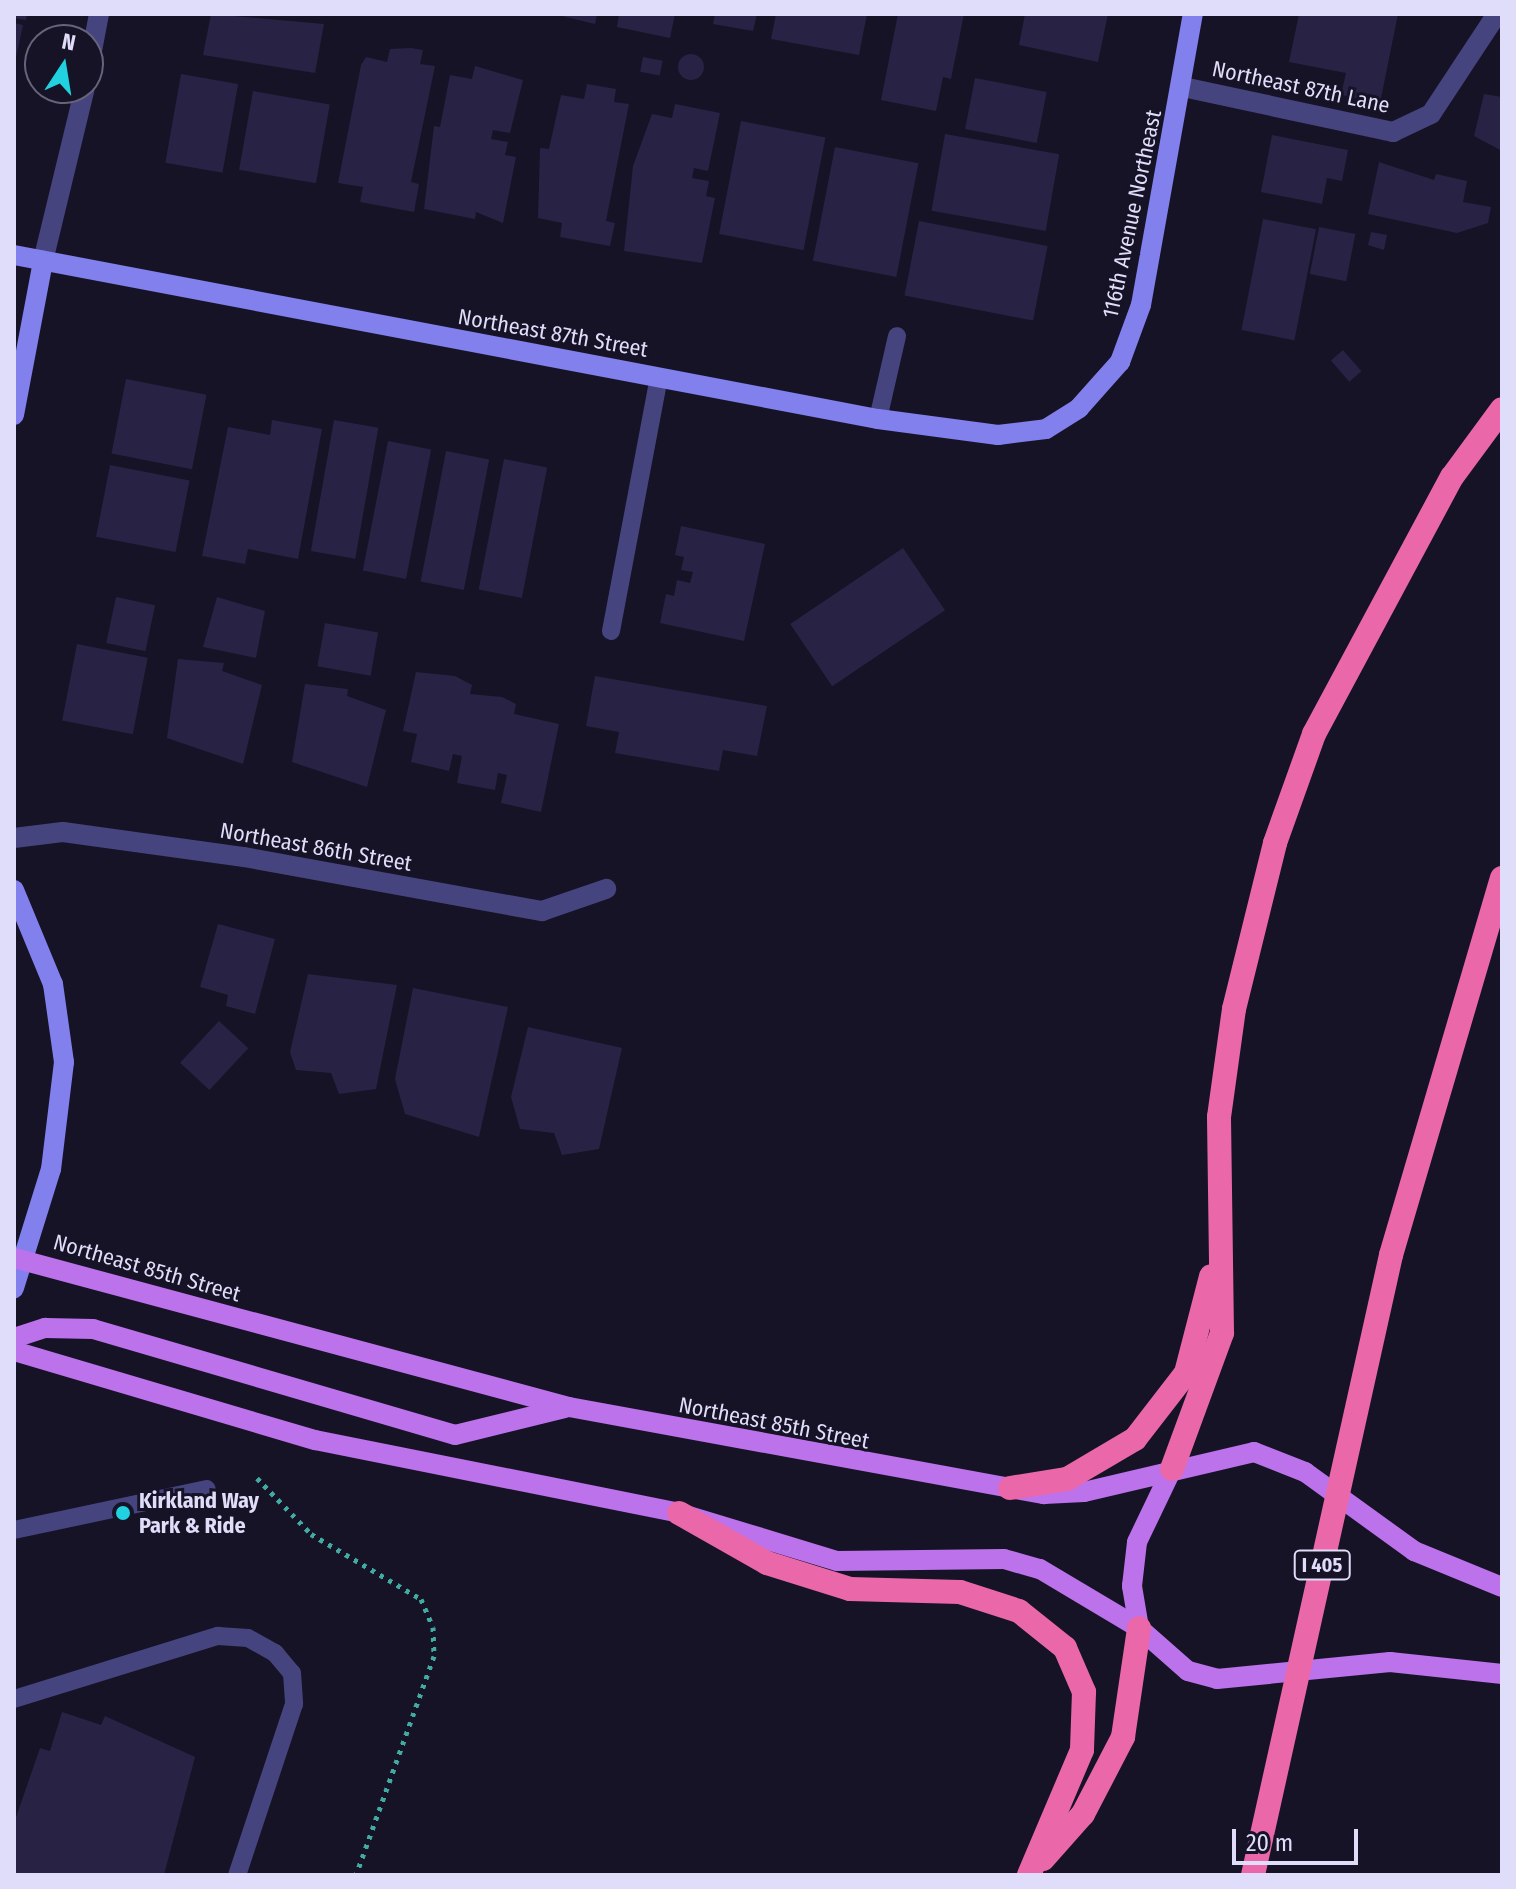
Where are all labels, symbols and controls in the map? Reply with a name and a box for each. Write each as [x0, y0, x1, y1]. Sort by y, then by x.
north arrow [24, 24, 104, 104]
text: N [59, 27, 78, 57]
street label: Northeast 87th Lane [1210, 55, 1392, 119]
street label: 116th Avenue Northeast [1097, 107, 1167, 321]
street label: Northeast 87th Street [456, 303, 650, 363]
street label: Northeast 86th Street [218, 817, 414, 877]
street label: Northeast 85th Street [50, 1229, 244, 1307]
street label: Northeast 85th Street [677, 1392, 871, 1454]
place label: Kirkland Way Park & Ride [139, 1487, 259, 1538]
marker: Kirkland Way Park & Ride [114, 1504, 132, 1522]
road number: I 405 [1292, 1549, 1352, 1581]
scale bar [1236, 1813, 1362, 1863]
text: 20 m [1246, 1829, 1293, 1857]

